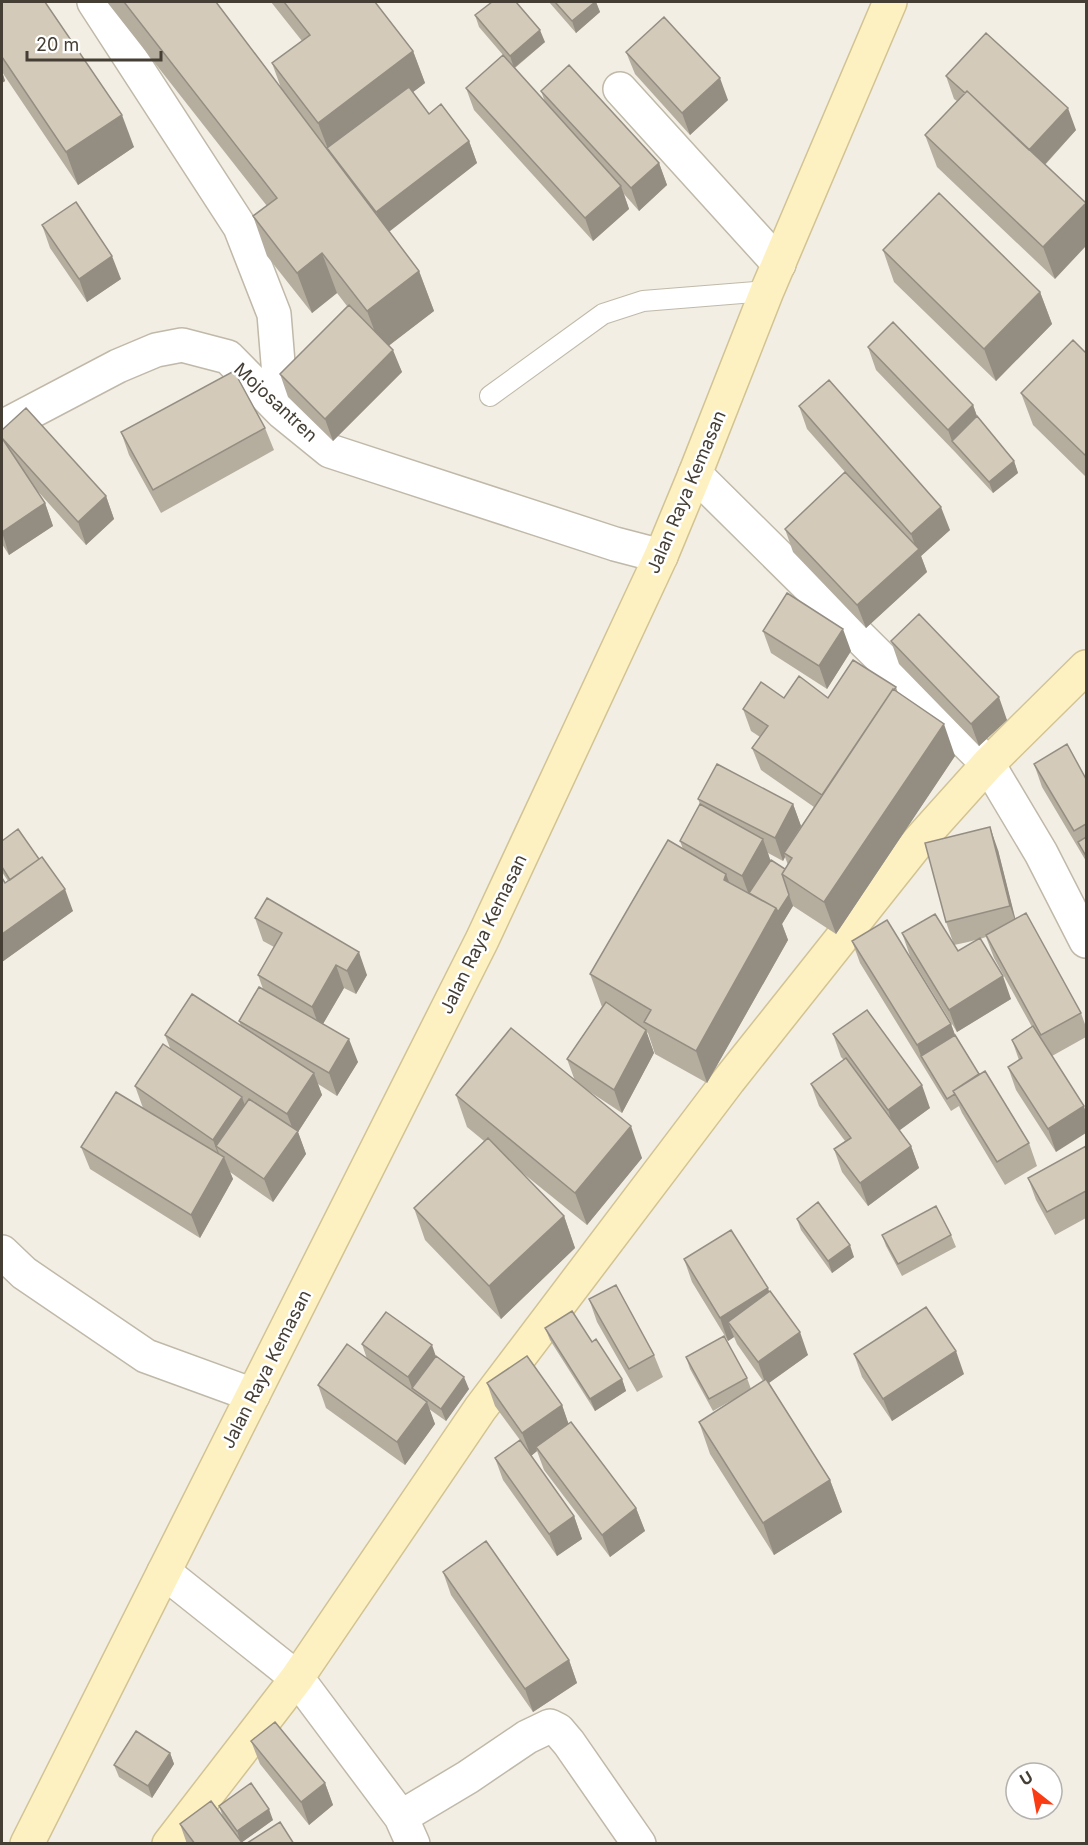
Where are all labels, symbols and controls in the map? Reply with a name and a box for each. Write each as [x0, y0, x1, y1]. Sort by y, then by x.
scale bar [27, 24, 160, 62]
text: 20 m [36, 34, 79, 55]
street label: Mojosantren [230, 358, 322, 446]
street label: Jalan Raya Kemasan [642, 407, 730, 577]
street label: Jalan Raya Kemasan [435, 851, 531, 1017]
street label: Jalan Raya Kemasan [217, 1286, 315, 1452]
north arrow [1004, 1761, 1064, 1821]
text: U [1016, 1767, 1036, 1790]

